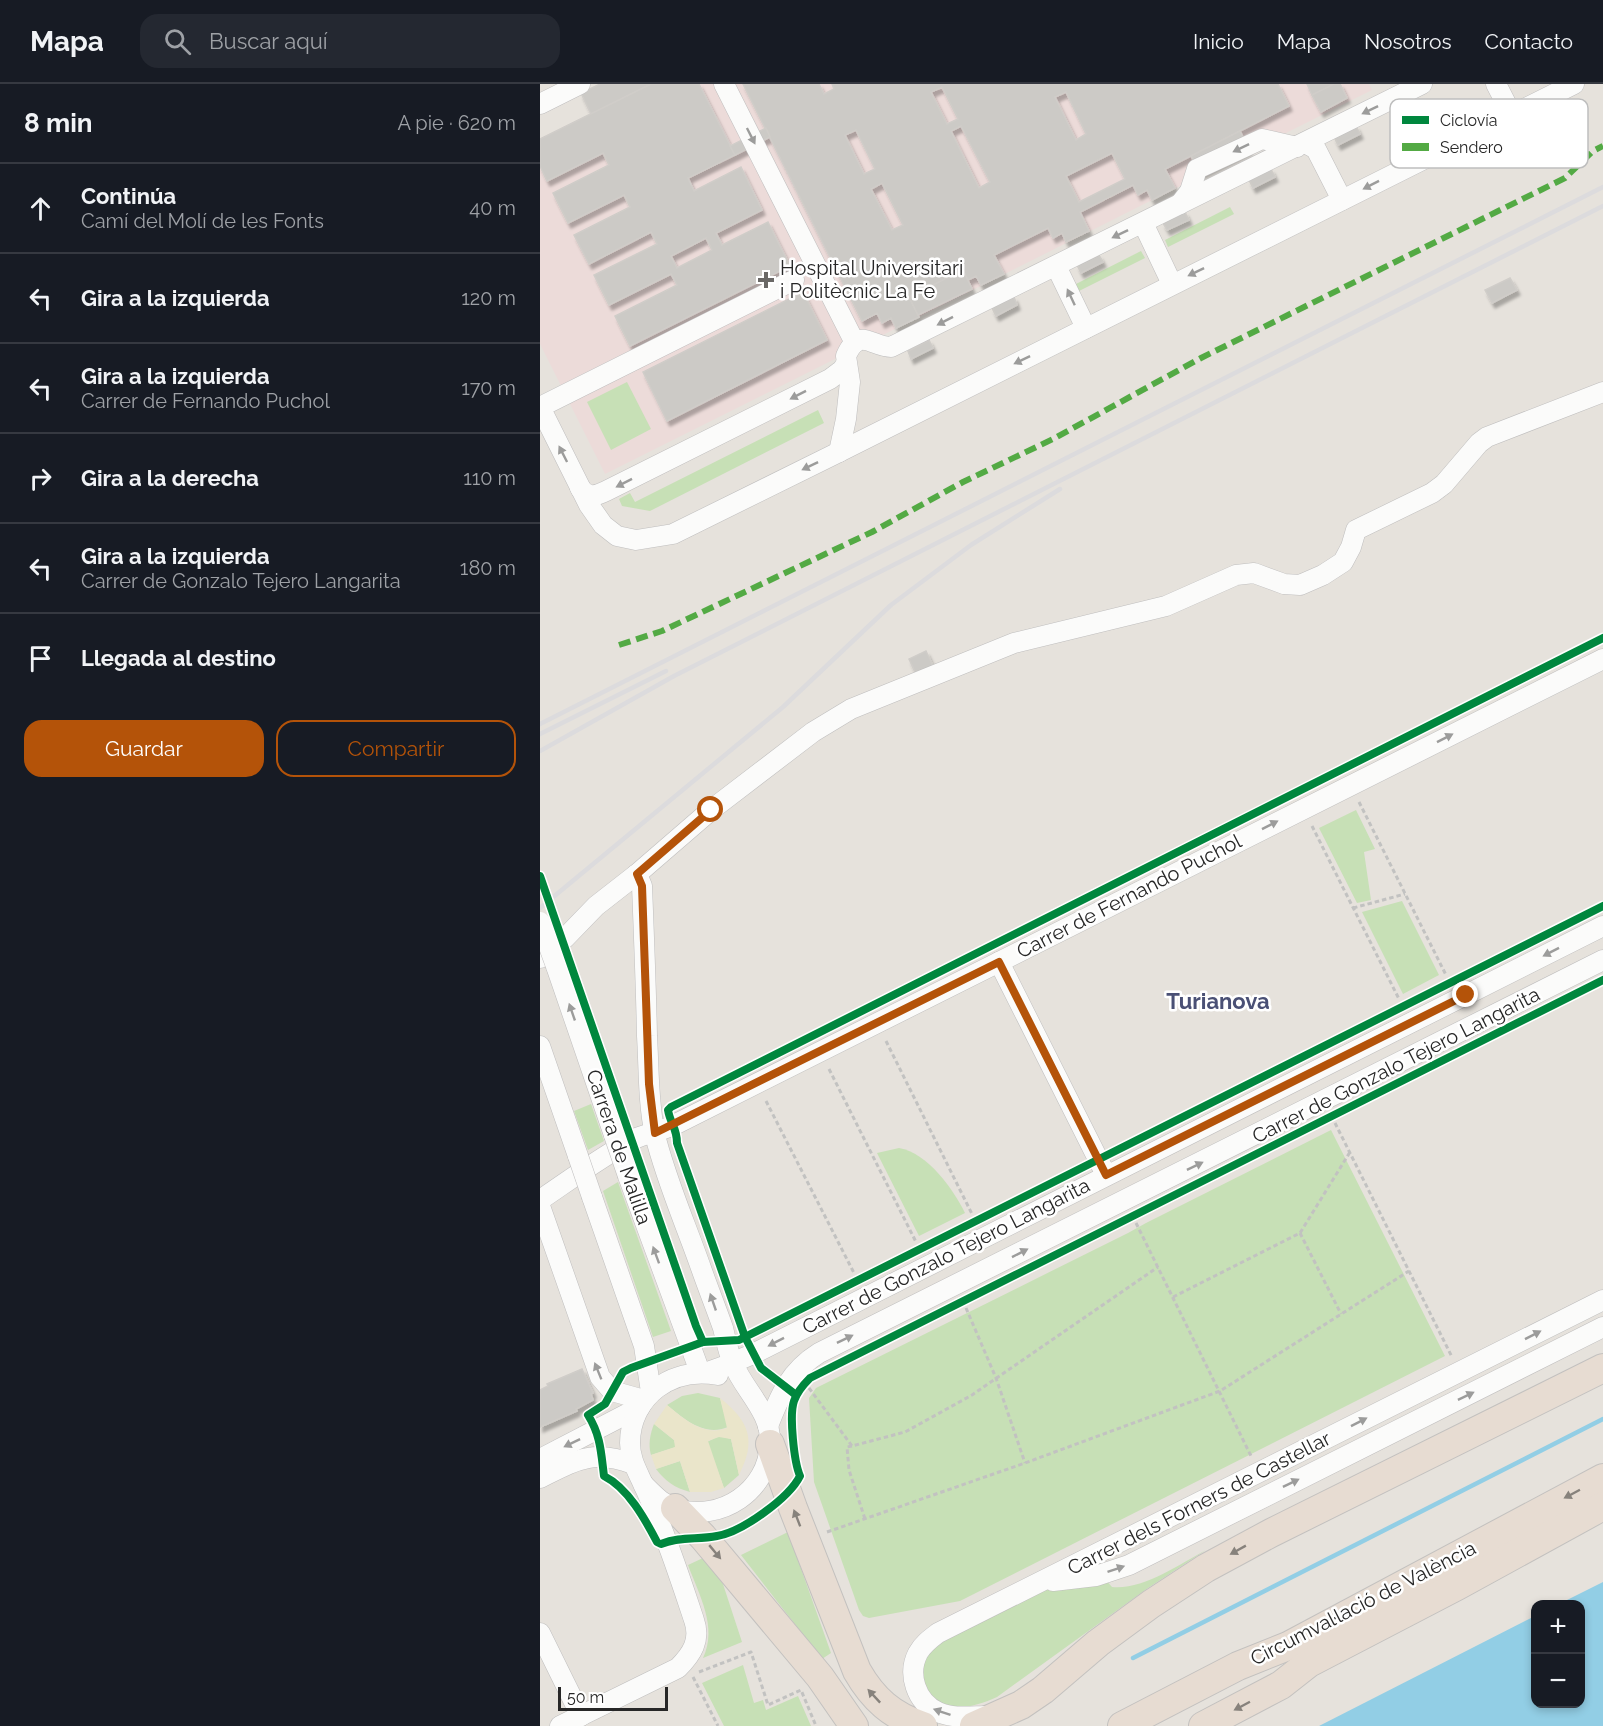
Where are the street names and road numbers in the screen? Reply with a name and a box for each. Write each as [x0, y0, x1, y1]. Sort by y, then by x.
street label: Carrer de Fernando Puchol [1013, 829, 1246, 963]
street label: Carrer de Gonzalo Tejero Langarita [1248, 982, 1544, 1148]
street label: Carrera de Malilla [581, 1066, 657, 1228]
street label: Carrer de Gonzalo Tejero Langarita [798, 1173, 1094, 1339]
street label: Carrer dels Forners de Castellar [1063, 1426, 1335, 1580]
street label: Circumval·lació de València [1246, 1536, 1480, 1670]

